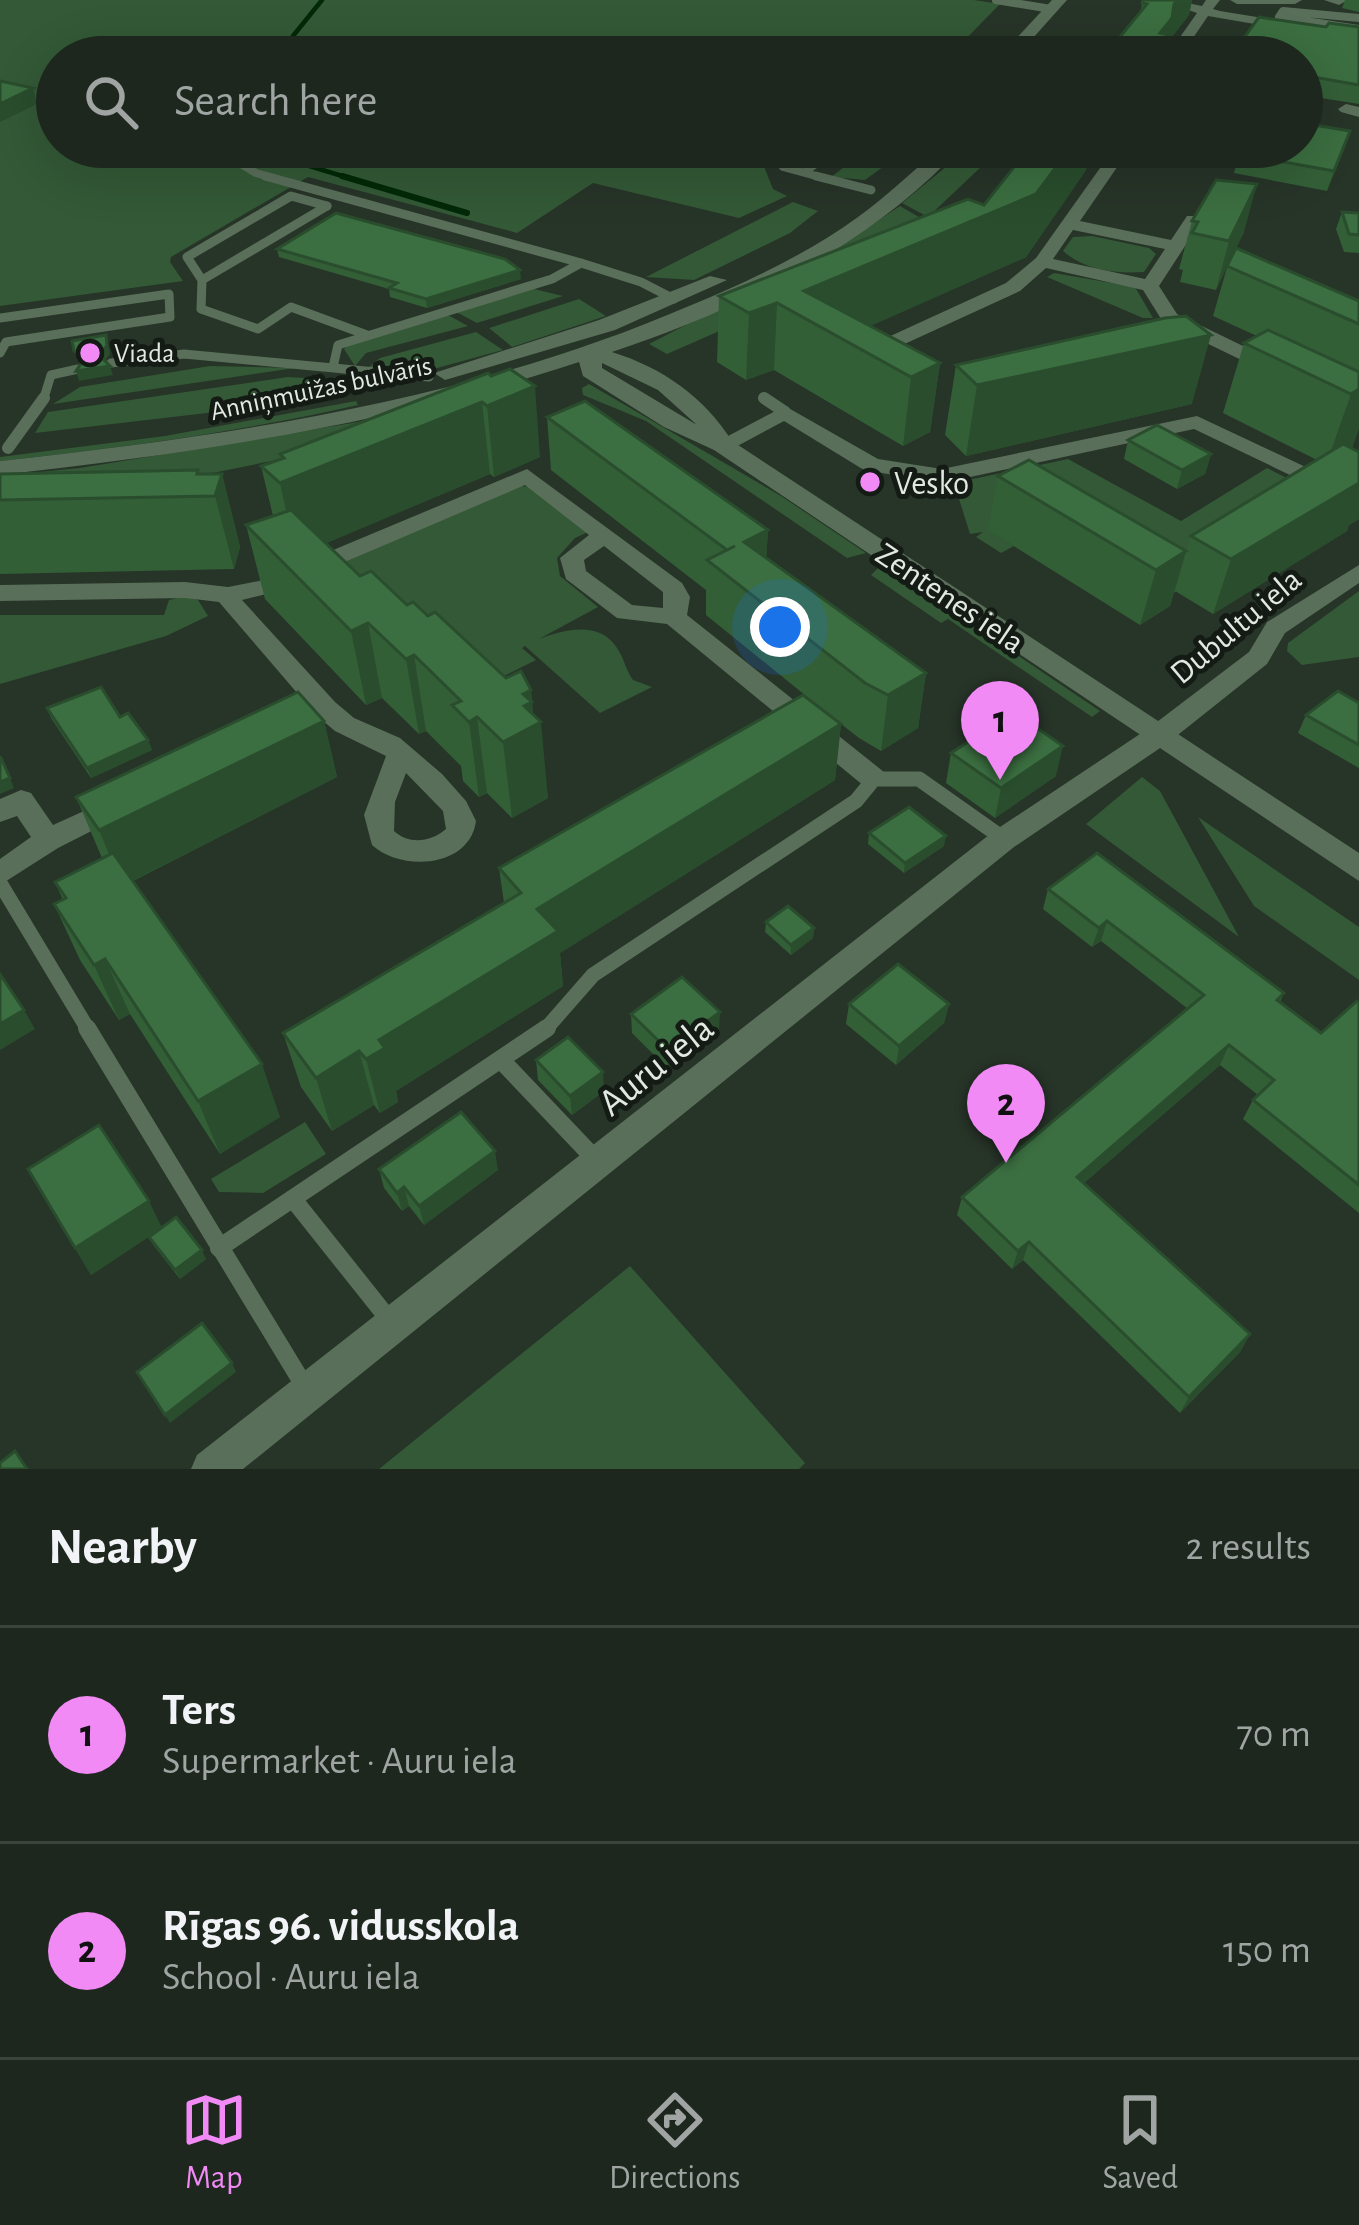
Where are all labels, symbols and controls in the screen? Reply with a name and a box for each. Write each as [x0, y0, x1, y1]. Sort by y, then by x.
search box [36, 36, 1323, 168]
icon: search [78, 69, 144, 135]
text: Search here [174, 79, 377, 124]
marker: Viada [77, 340, 103, 366]
place label: Viada [114, 340, 175, 367]
street label: Anniņmuižas bulvāris [208, 352, 435, 427]
place label: Vesko [894, 468, 969, 501]
marker: Vesko [857, 469, 883, 495]
street label: Zentenes iela [870, 538, 1030, 660]
street label: Dubultu iela [1165, 563, 1308, 691]
your location [750, 597, 810, 657]
pin: 1 [961, 681, 1039, 780]
street label: Auru iela [592, 1008, 721, 1124]
pin: 2 [967, 1064, 1045, 1163]
text: Nearby [48, 1522, 197, 1573]
text: 2 results [1185, 1528, 1311, 1567]
text: Ters [162, 1688, 236, 1733]
text: 1 [80, 1715, 94, 1754]
text: 70 m [1237, 1715, 1311, 1754]
text: Supermarket · Auru iela [162, 1742, 517, 1781]
text: Rīgas 96. vidusskola [162, 1904, 519, 1949]
text: 2 [78, 1931, 96, 1970]
text: 150 m [1223, 1931, 1311, 1970]
text: School · Auru iela [162, 1958, 420, 1997]
tab: Map [181, 2087, 247, 2199]
tab: Directions [609, 2087, 740, 2199]
tab: Saved [1102, 2087, 1178, 2199]

